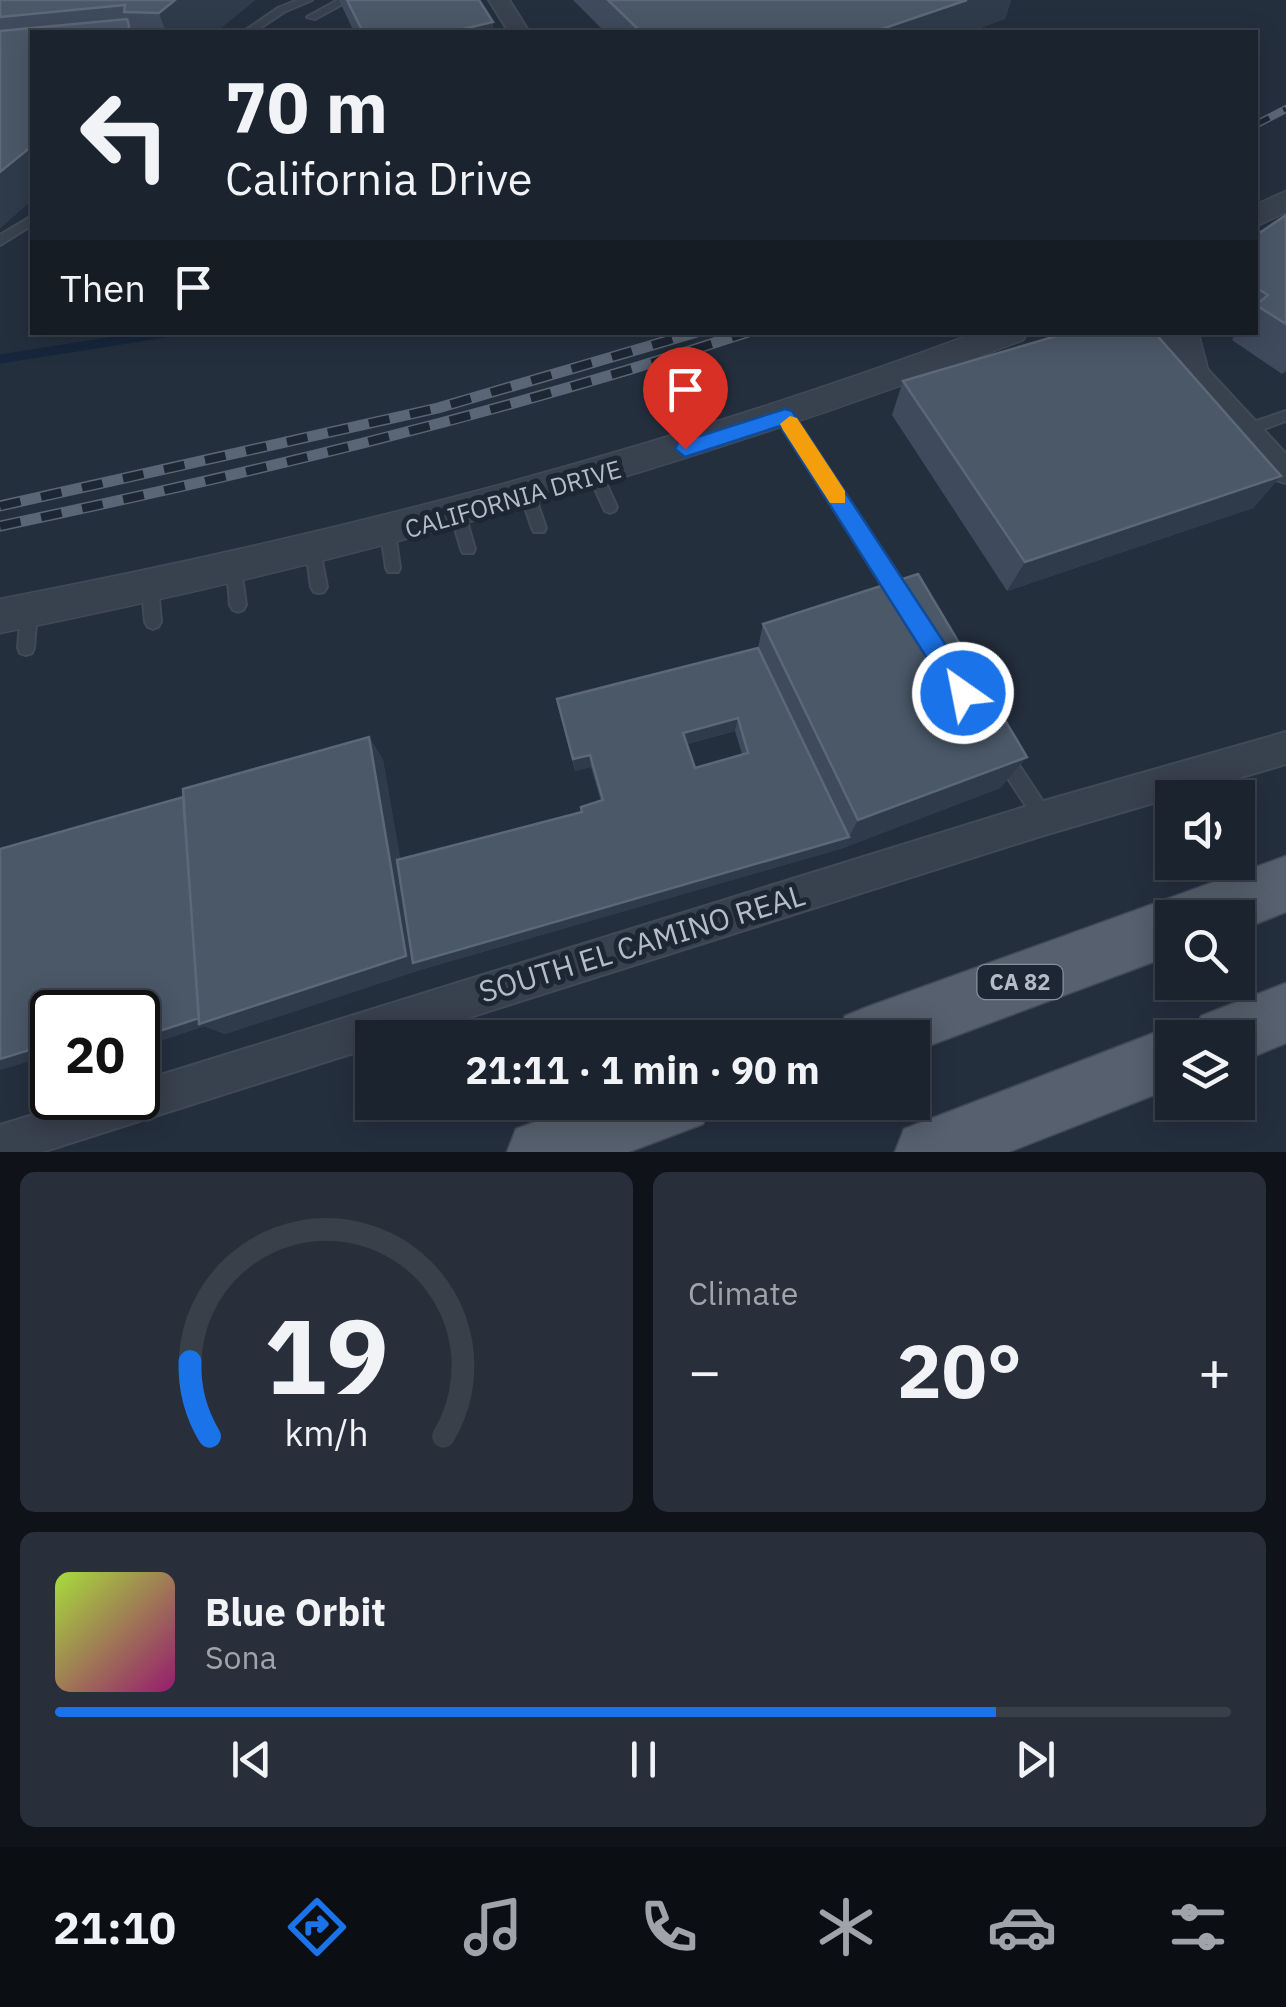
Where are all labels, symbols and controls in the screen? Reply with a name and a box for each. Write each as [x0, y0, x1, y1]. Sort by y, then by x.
text: 70 m [225, 61, 388, 152]
icon: left [60, 70, 190, 200]
text: California Drive [225, 149, 533, 207]
icon: arrive [166, 260, 221, 315]
text: Then [60, 263, 146, 312]
pin [643, 347, 728, 450]
icon: arrive [658, 362, 713, 417]
street label: CALIFORNIA DRIVE [401, 452, 625, 545]
position arrow [911, 641, 1015, 745]
map controls [1155, 780, 1255, 1120]
button: sound [1155, 780, 1255, 880]
street label: SOUTH EL CAMINO REAL [474, 874, 809, 1011]
button: search [1155, 900, 1255, 1000]
road number: CA 82 [978, 965, 1062, 999]
speed limit sign: 20 [30, 990, 160, 1120]
button: layers [1155, 1020, 1255, 1120]
text: 21:11 · 1 min · 90 m [465, 1045, 820, 1094]
text: Climate [688, 1272, 798, 1314]
text: 19 [264, 1287, 389, 1423]
text: 20° [897, 1321, 1022, 1419]
text: − [688, 1335, 721, 1406]
text: + [1198, 1335, 1231, 1406]
text: km/h [284, 1409, 369, 1456]
text: Blue Orbit [205, 1587, 386, 1636]
text: Sona [205, 1636, 277, 1678]
icon: previous [224, 1732, 279, 1787]
icon: pause [616, 1732, 671, 1787]
icon: next [1008, 1732, 1063, 1787]
icon: directions [282, 1892, 352, 1962]
icon: music [458, 1892, 528, 1962]
icon: phone [634, 1892, 704, 1962]
icon: climate [811, 1892, 881, 1962]
icon: car [987, 1892, 1057, 1962]
icon: filters [1163, 1892, 1233, 1962]
text: 21:10 [53, 1898, 176, 1956]

